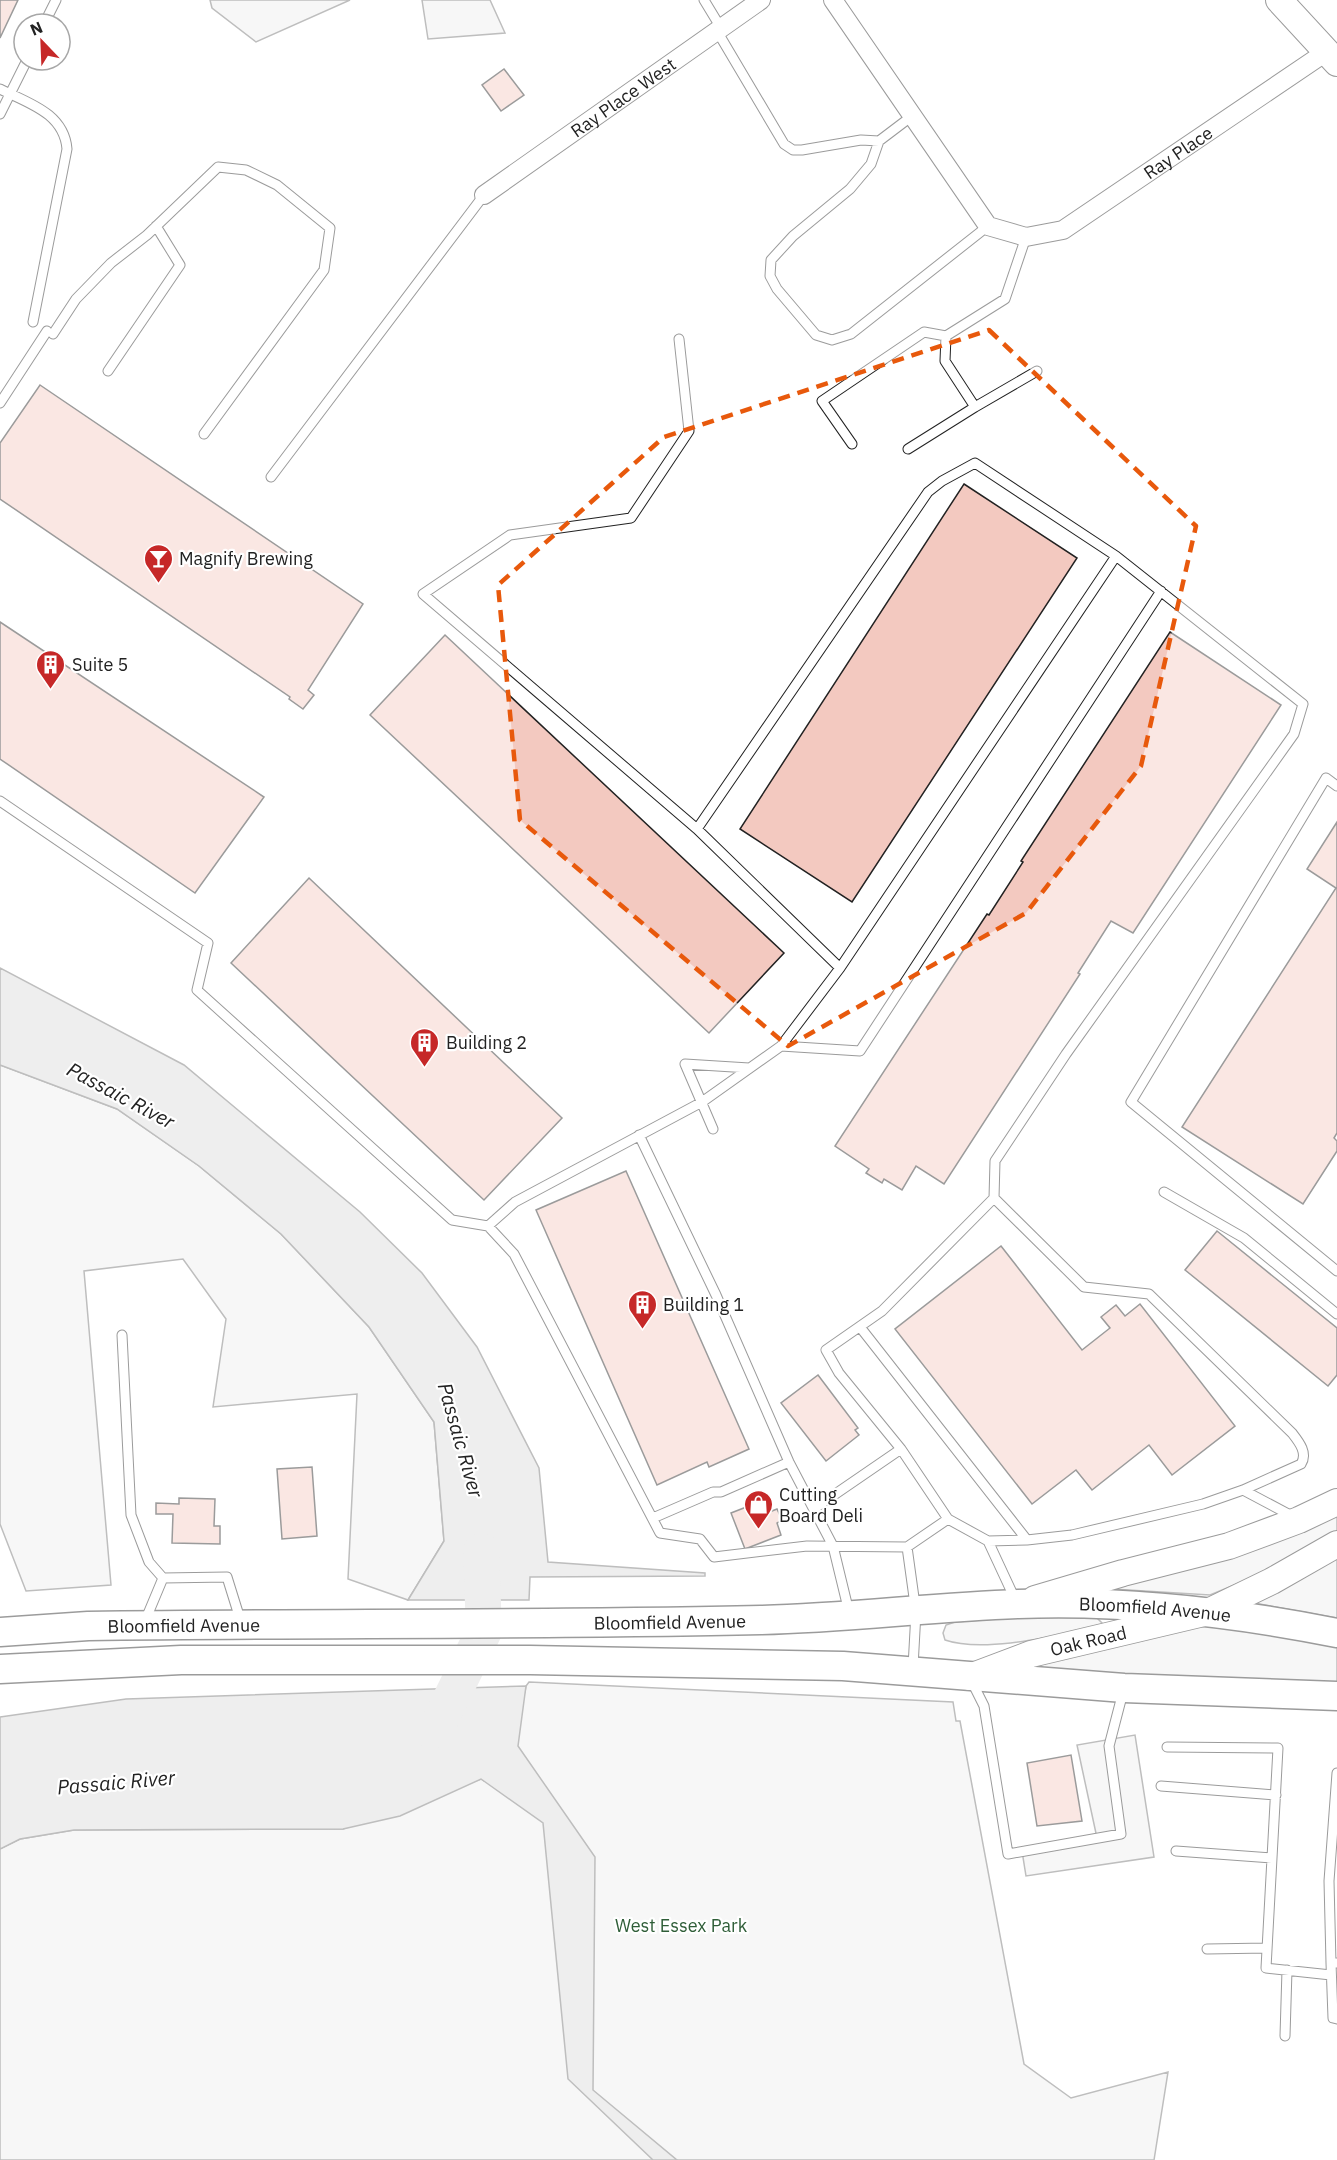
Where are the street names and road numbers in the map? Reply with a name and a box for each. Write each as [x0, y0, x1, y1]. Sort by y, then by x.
street label: Ray Place West [566, 52, 680, 142]
street label: Ray Place [1139, 121, 1217, 184]
street label: Bloomfield Avenue [1079, 1592, 1233, 1627]
street label: Bloomfield Avenue [593, 1609, 746, 1634]
street label: Bloomfield Avenue [107, 1613, 260, 1637]
street label: Oak Road [1048, 1620, 1129, 1661]

